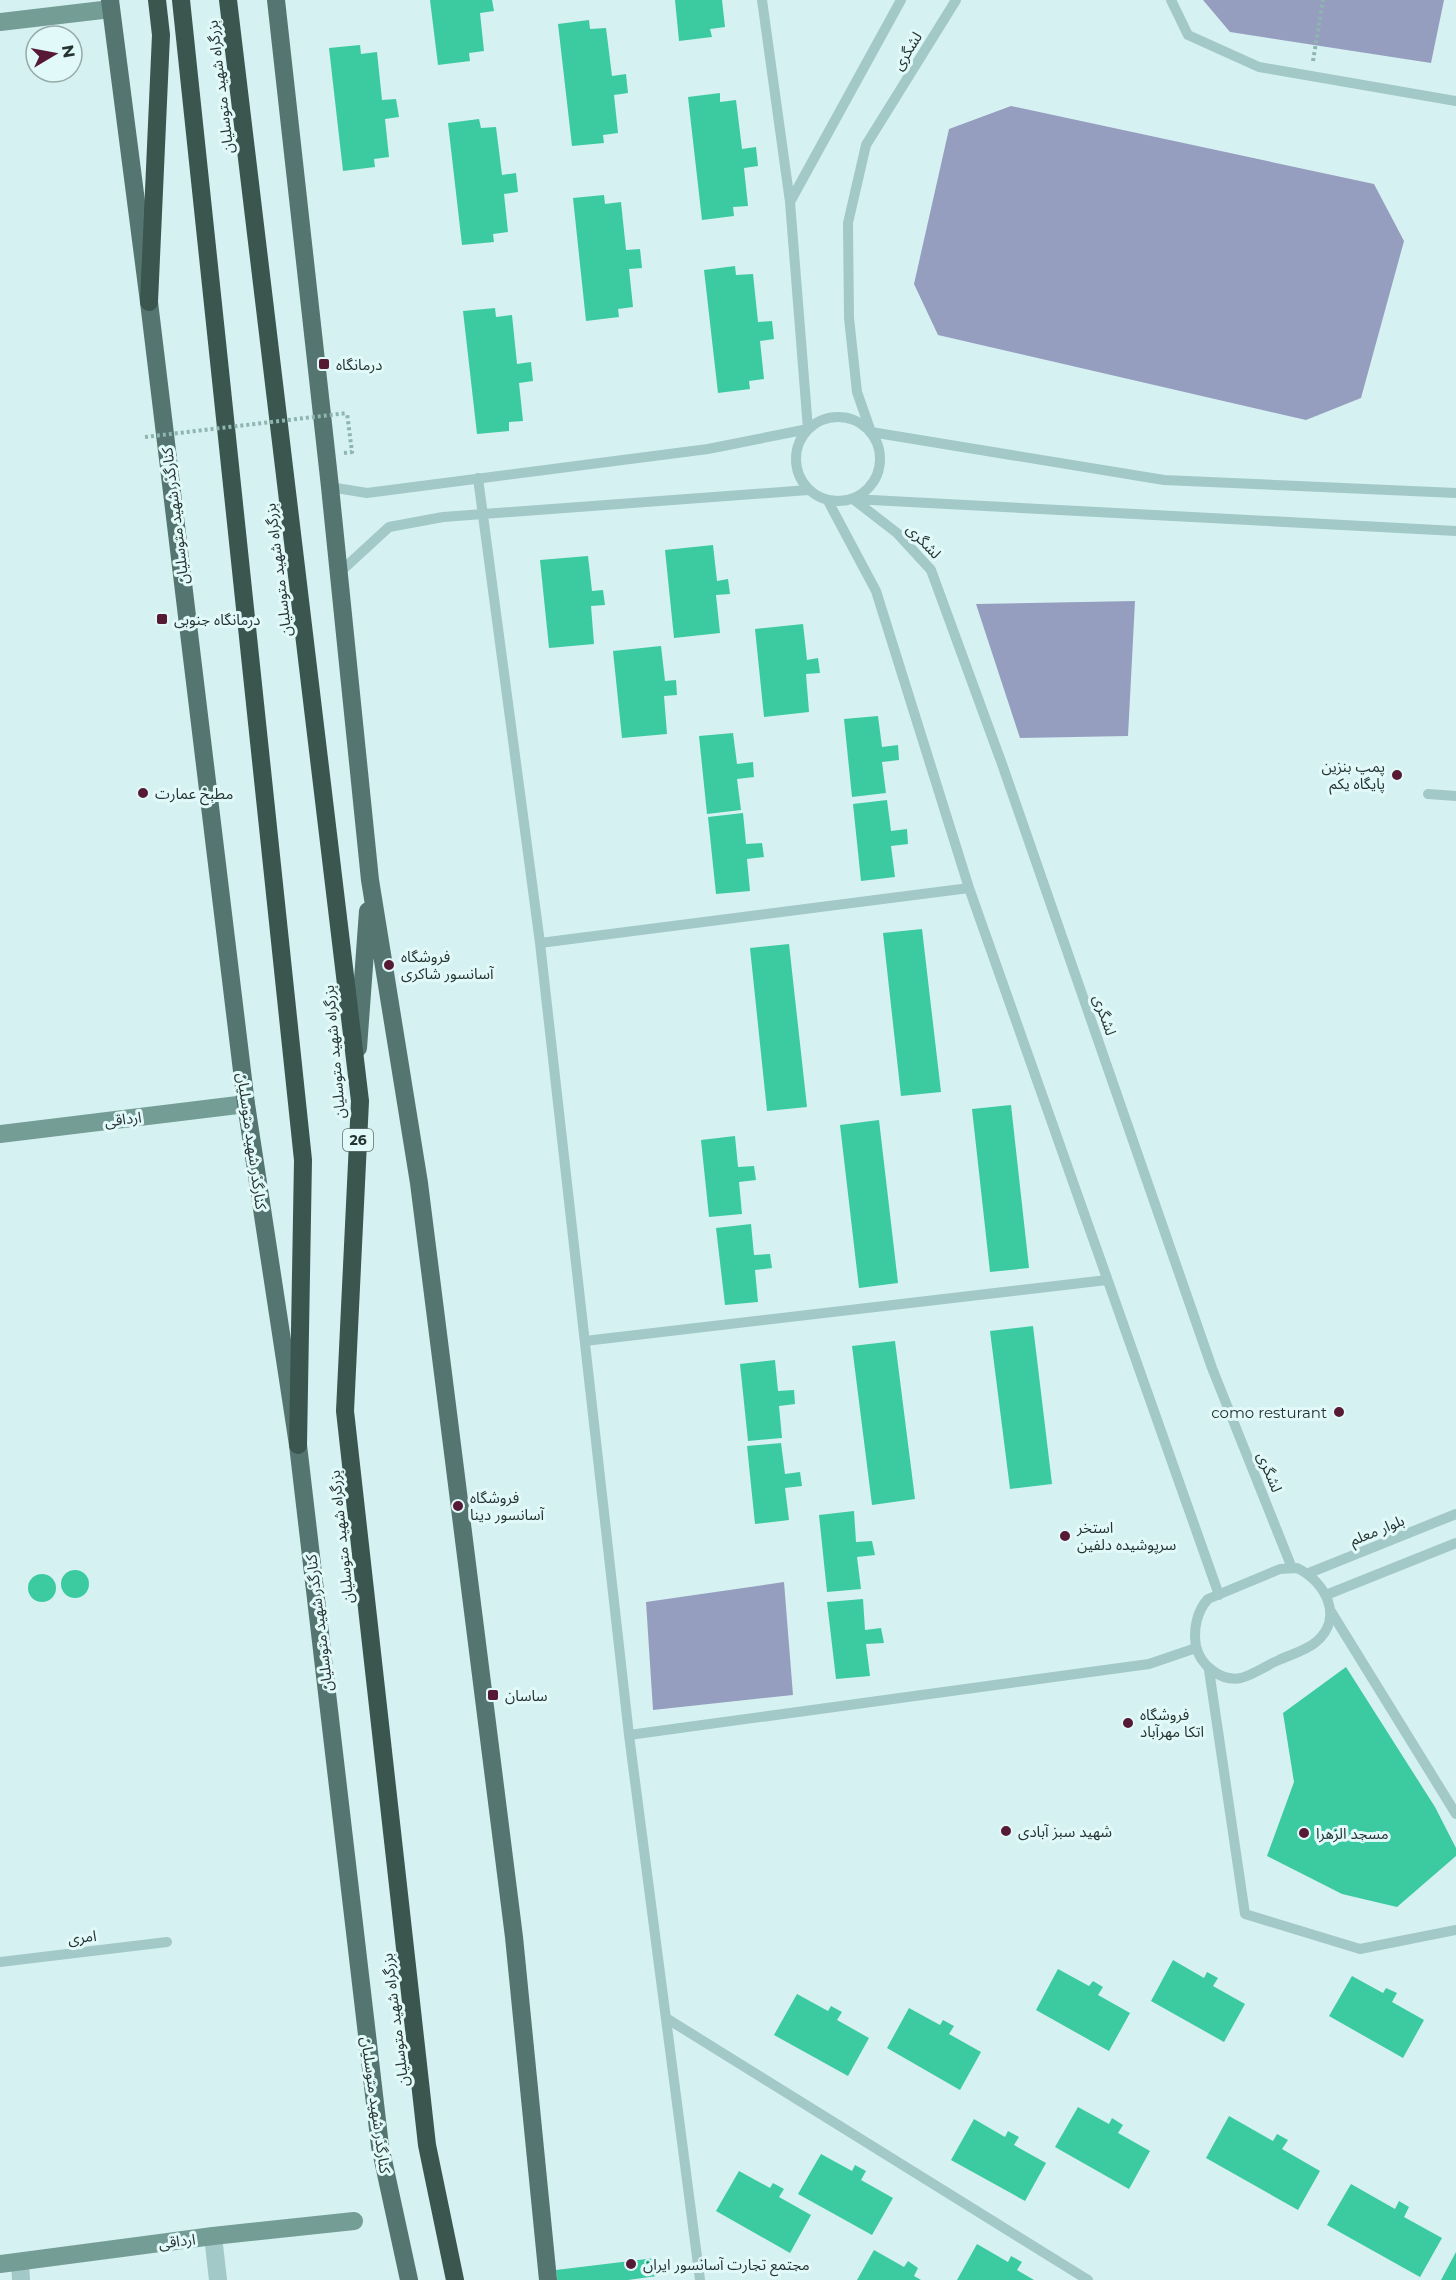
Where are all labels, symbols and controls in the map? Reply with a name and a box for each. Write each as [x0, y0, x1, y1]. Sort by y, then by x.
street label: بزرگراه شهید متوسلیان [202, 19, 238, 155]
north arrow [24, 24, 84, 84]
street label: لشگری [888, 28, 926, 74]
text: N [58, 43, 79, 60]
place label: درمانگاه [336, 355, 382, 374]
marker: درمانگاه [317, 357, 331, 371]
street label: کنارگذر شهید متوسلیان [157, 445, 193, 586]
street label: بزرگراه شهید متوسلیان [260, 502, 296, 638]
street label: لشگری [903, 519, 945, 563]
place label: درمانگاه جنوبی [174, 610, 260, 629]
marker: درمانگاه جنوبی [155, 612, 169, 626]
place label: پمپ بنزين پايگاه يكم [1321, 757, 1385, 795]
marker: پمپ بنزين پايگاه يكم [1390, 768, 1404, 782]
place label: مطبخ عمارت [155, 784, 233, 806]
marker: مطبخ عمارت [136, 786, 150, 800]
place label: فروشگاه آسانسور شاکری [401, 947, 494, 983]
marker: فروشگاه آسانسور شاکری [382, 958, 396, 972]
street label: بزرگراه شهید متوسلیان [319, 984, 349, 1120]
street label: لشگری [1089, 992, 1121, 1038]
street label: کنارگذر شهید متوسلیان [233, 1071, 271, 1212]
street label: ارداقی [103, 1107, 143, 1131]
road number: 26 [343, 1129, 373, 1151]
place label: como resturant [1211, 1403, 1327, 1422]
marker: como resturant [1332, 1405, 1346, 1419]
street label: لشگری [1253, 1449, 1287, 1495]
street label: بزرگراه شهید متوسلیان [325, 1469, 357, 1605]
place label: فروشگاه آسانسور دینا [470, 1488, 545, 1524]
marker: فروشگاه آسانسور دینا [451, 1499, 465, 1513]
street label: بلوار معلم [1347, 1510, 1408, 1551]
place label: استخر سرپوشیده دلفین [1076, 1518, 1176, 1555]
marker: استخر سرپوشیده دلفین [1058, 1529, 1072, 1543]
street label: کنارگذر شهید متوسلیان [301, 1552, 337, 1693]
place label: ساسان [505, 1686, 548, 1705]
marker: ساسان [486, 1688, 500, 1702]
place label: فروشگاه اتکا مهرآباد [1140, 1705, 1204, 1741]
marker: فروشگاه اتکا مهرآباد [1121, 1716, 1135, 1730]
place label: شهید سبز آبادی [1018, 1822, 1112, 1841]
marker: شهید سبز آبادی [999, 1824, 1013, 1838]
place label: مسجد الزهرا [1316, 1824, 1389, 1843]
marker: مسجد الزهرا [1297, 1826, 1311, 1840]
street label: امری [67, 1926, 97, 1948]
street label: بزرگراه شهید متوسلیان [377, 1952, 413, 2088]
street label: کنارگذر شهید متوسلیان [357, 2035, 395, 2176]
street label: ارداقی [157, 2229, 197, 2253]
place label: مجتمع تجارت آسانسور ایران [643, 2255, 810, 2277]
marker: مجتمع تجارت آسانسور ایران [624, 2257, 638, 2271]

